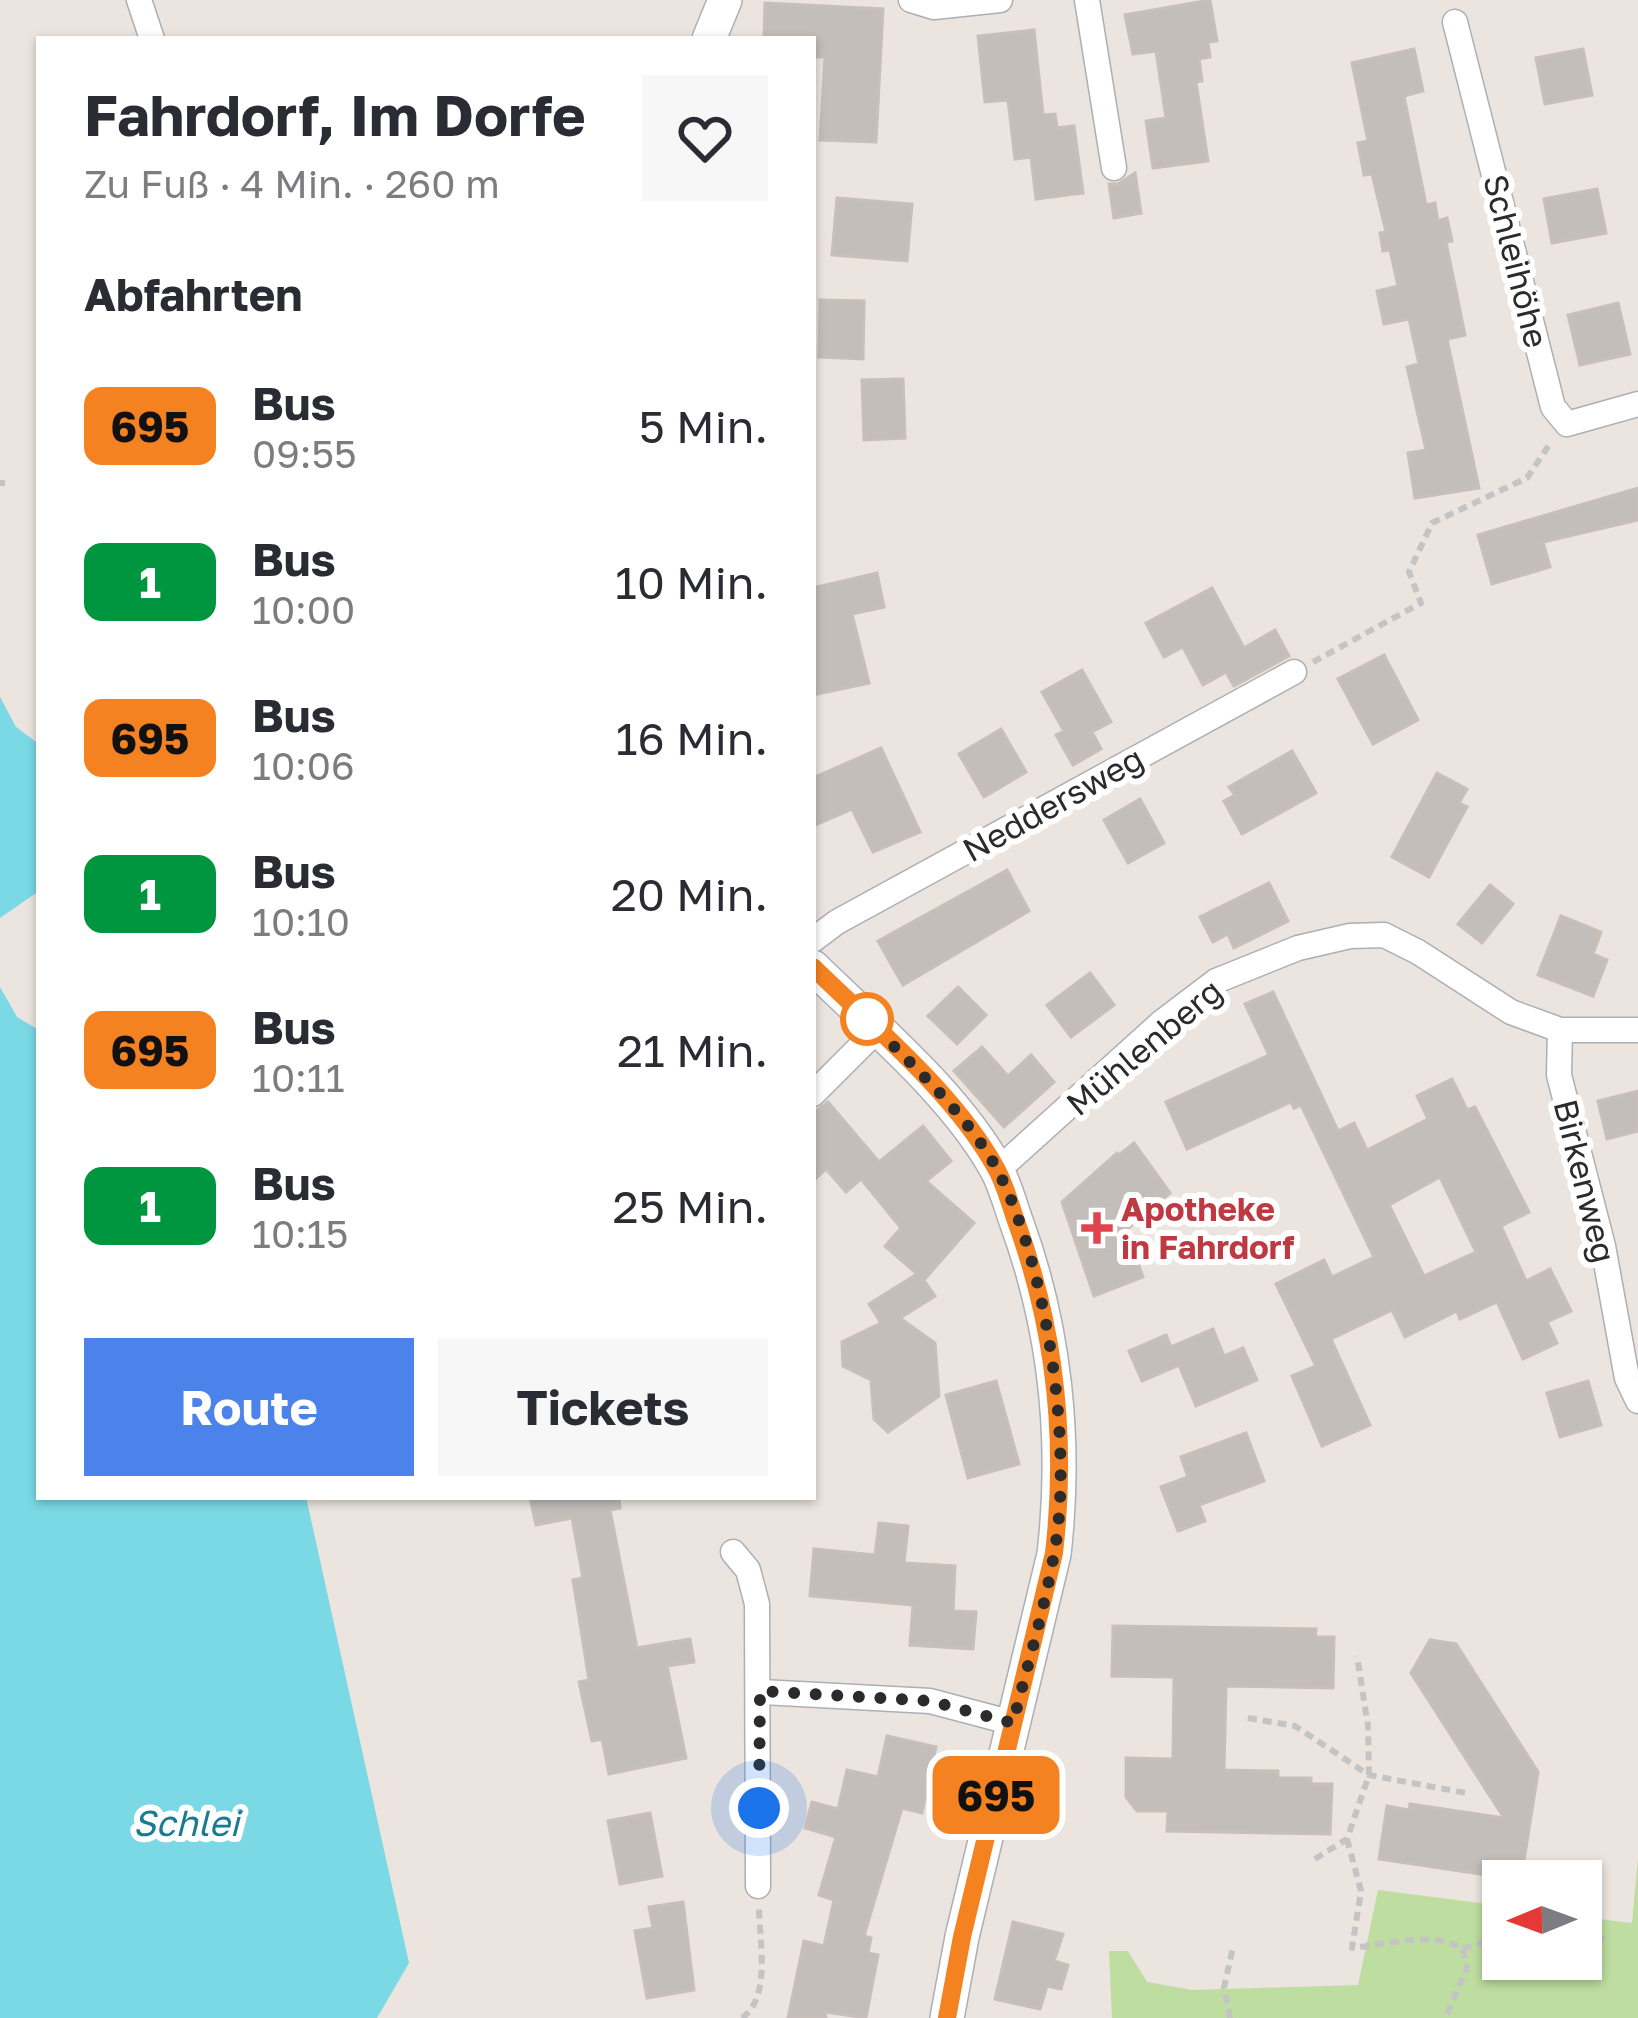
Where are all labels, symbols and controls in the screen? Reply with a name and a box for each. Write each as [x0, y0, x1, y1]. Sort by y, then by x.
button: heart [642, 75, 768, 201]
text: Fahrdorf, Im Dorfe [84, 80, 586, 149]
text: Zu Fuß · 4 Min. · 260 m [84, 160, 500, 207]
street label: Schleihöhe [1476, 170, 1557, 352]
text: Abfahrten [84, 267, 302, 321]
text: Bus [252, 376, 336, 430]
text: 5 Min. [639, 399, 768, 453]
text: 695 [111, 401, 189, 451]
text: 09:55 [252, 430, 357, 477]
text: Bus [252, 532, 336, 586]
text: 10 Min. [615, 555, 768, 609]
text: 1 [139, 557, 161, 607]
text: 10:00 [252, 586, 355, 633]
text: Bus [252, 688, 336, 742]
text: 16 Min. [616, 711, 768, 765]
text: 695 [111, 713, 189, 763]
street label: Neddersweg [956, 738, 1150, 869]
text: 10:06 [252, 742, 355, 789]
text: Bus [252, 844, 336, 898]
text: 20 Min. [611, 867, 768, 921]
text: 1 [139, 869, 161, 919]
text: 10:10 [252, 898, 350, 945]
street label: Mühlenberg [1058, 970, 1229, 1123]
unlabelled marker [842, 994, 892, 1044]
text: Bus [252, 1000, 336, 1054]
text: 21 Min. [617, 1023, 768, 1077]
text: 695 [111, 1025, 189, 1075]
text: 10:11 [252, 1054, 345, 1101]
street label: Birkenweg [1546, 1095, 1625, 1266]
text: Bus [252, 1156, 336, 1210]
text: 25 Min. [613, 1179, 768, 1233]
text: 1 [139, 1181, 161, 1231]
place label: Apotheke in Fahrdorf [1121, 1189, 1294, 1266]
text: 10:15 [252, 1210, 348, 1257]
marker: Apotheke in Fahrdorf [1084, 1215, 1110, 1241]
button: Route [84, 1338, 414, 1476]
button: Tickets [438, 1338, 768, 1476]
line badge: 695 [927, 1756, 1065, 1834]
text: 695 [957, 1770, 1035, 1820]
your location [729, 1778, 789, 1838]
water label: Schlei [133, 1801, 244, 1844]
north arrow [1482, 1860, 1602, 1980]
map controls [1482, 1860, 1602, 1980]

